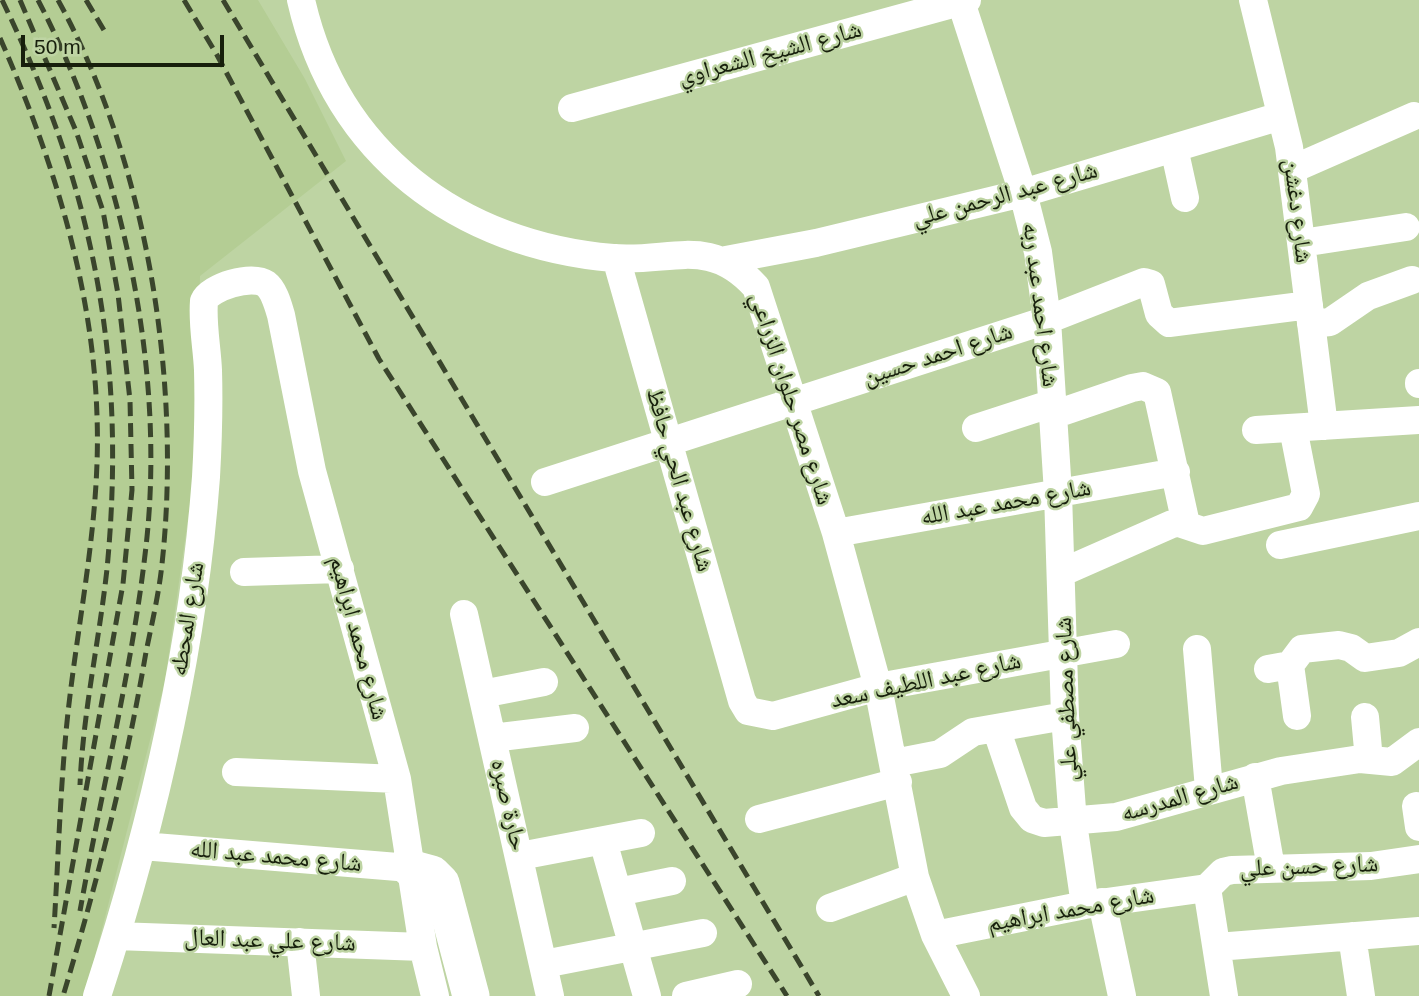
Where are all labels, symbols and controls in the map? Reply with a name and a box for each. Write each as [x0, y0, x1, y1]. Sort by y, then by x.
street label: شارع الشيخ الشعراوي [675, 16, 865, 92]
scale bar [24, 21, 228, 65]
text: 50 m [34, 35, 81, 58]
street label: شارع عبد الرحمن علي [909, 156, 1101, 234]
street label: شارع دغشن [1276, 157, 1318, 265]
street label: شارع احمد عبد ربه [1016, 221, 1064, 389]
street label: شارع مصر حلوان الزراعي [743, 289, 839, 509]
street label: شارع احمد حسين [860, 317, 1016, 393]
street label: شارع عبد الحي حافظ [639, 385, 719, 575]
street label: شارع محمد عبد الله [919, 474, 1093, 532]
street label: شارع محمد ابراهيم [322, 553, 394, 723]
street label: شارع المحطه [165, 560, 211, 678]
street label: شارع مصطفي علي [1050, 617, 1084, 781]
street label: شارع عبد اللطيف سعد [828, 647, 1024, 715]
street label: حارة صبره [484, 757, 532, 853]
street label: شارع المدرسه [1118, 768, 1242, 828]
street label: شارع محمد عبد الله [189, 835, 363, 879]
street label: شارع حسن علي [1239, 850, 1379, 884]
street label: شارع محمد ابراهيم [986, 881, 1156, 939]
street label: شارع علي عبد العال [184, 924, 356, 958]

